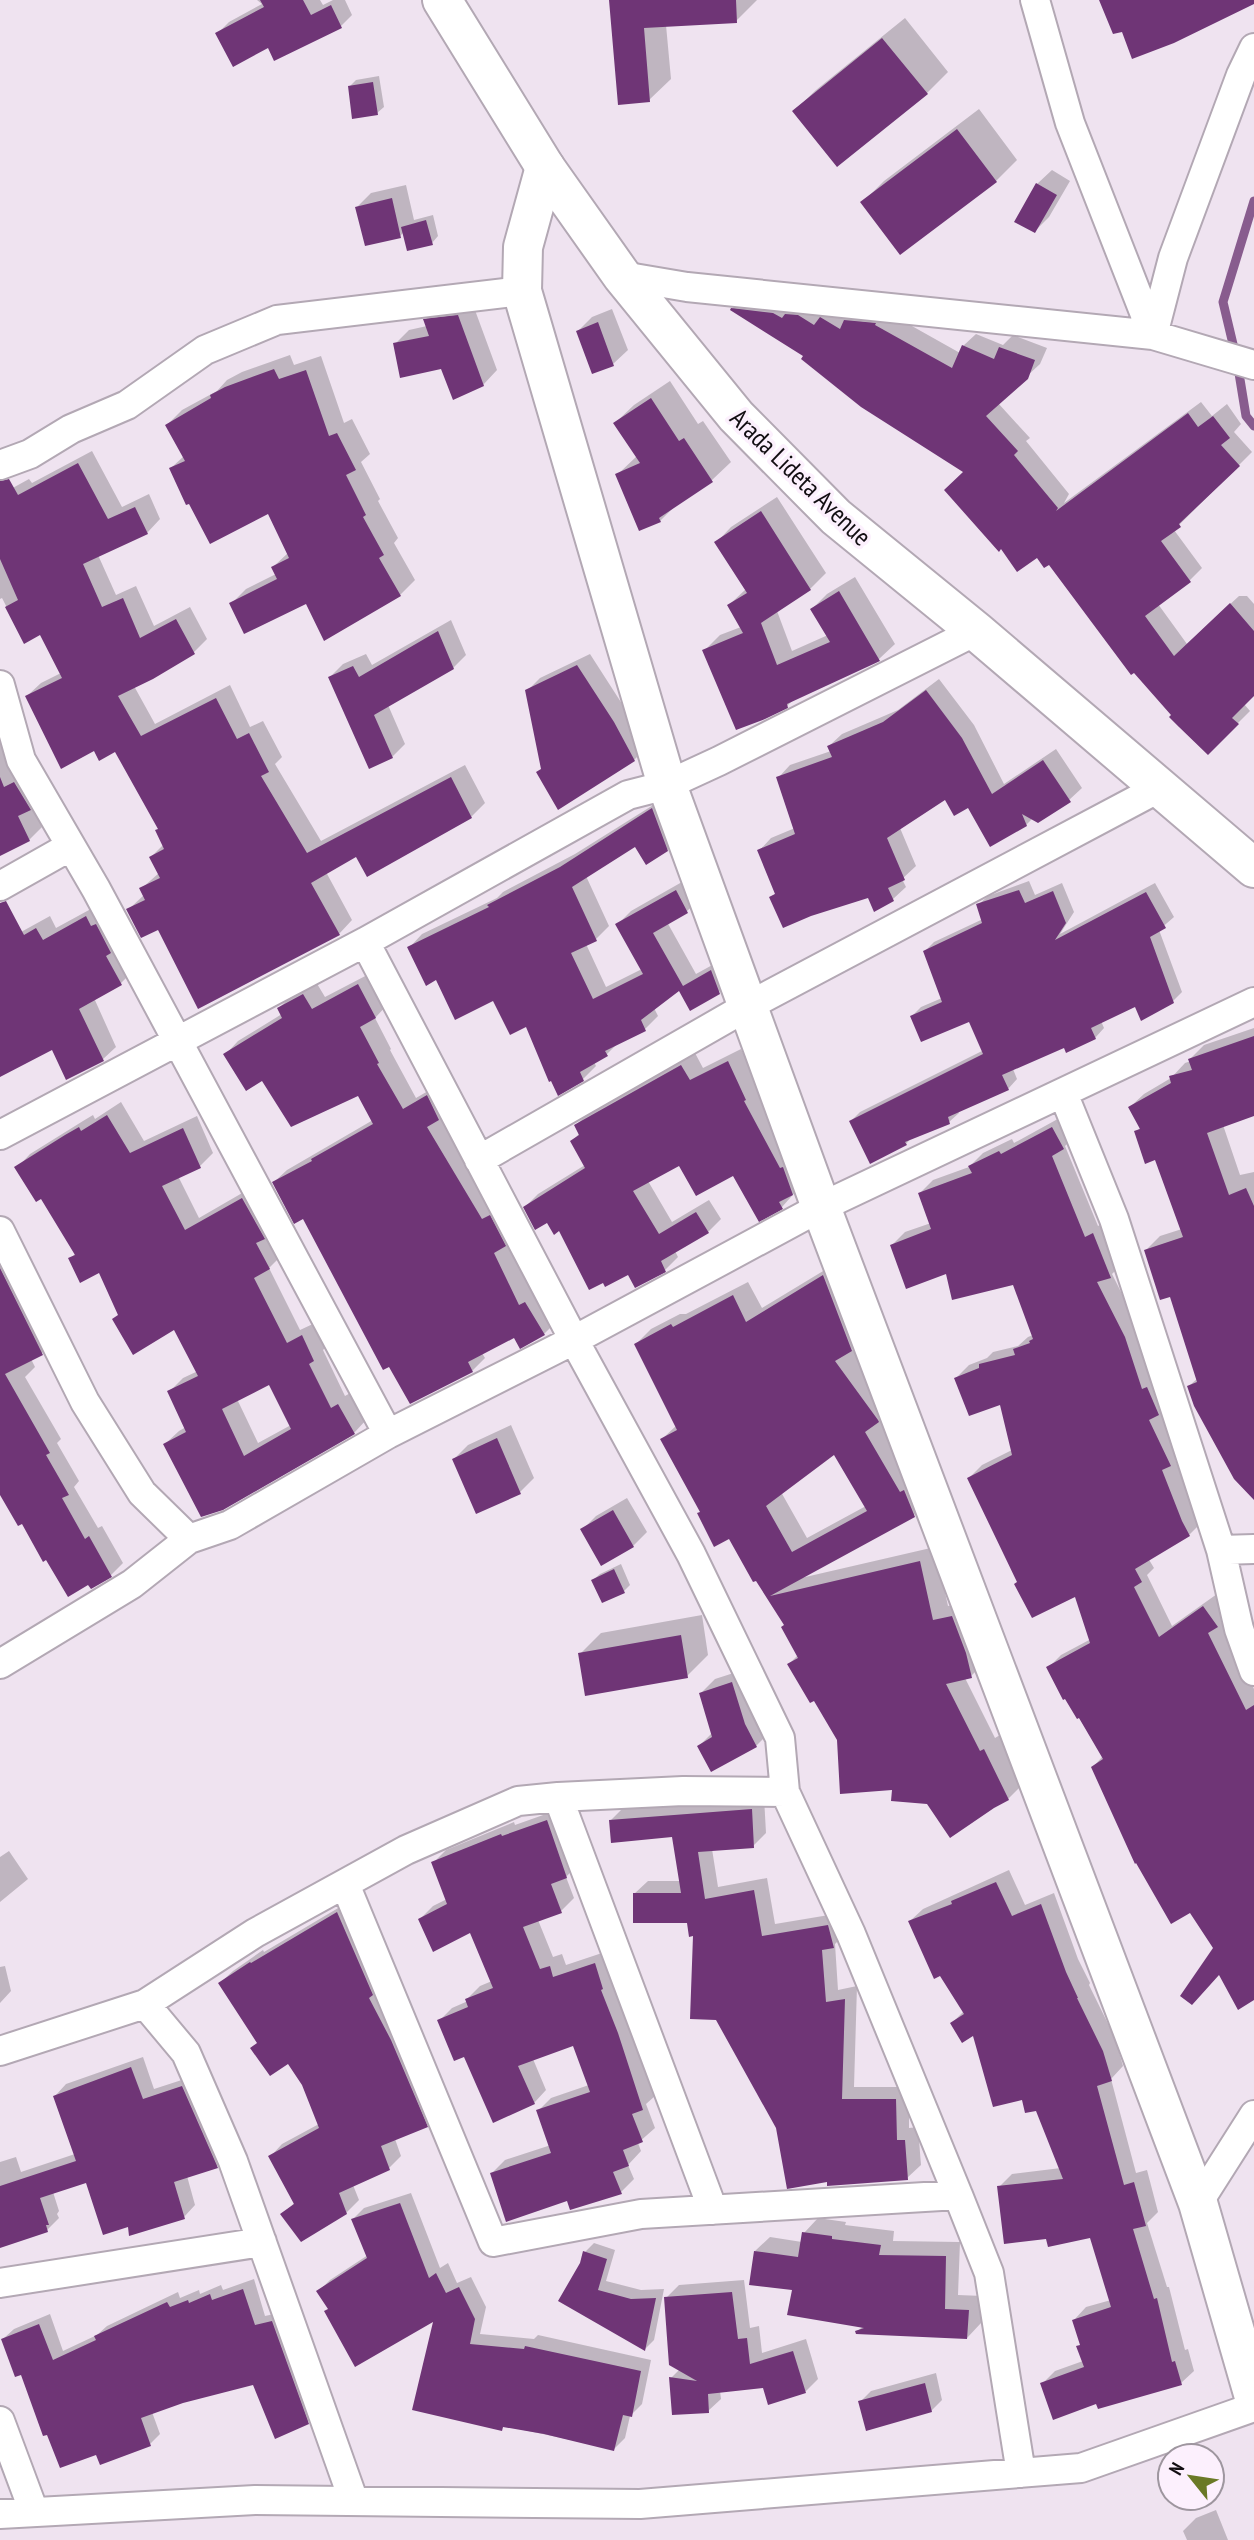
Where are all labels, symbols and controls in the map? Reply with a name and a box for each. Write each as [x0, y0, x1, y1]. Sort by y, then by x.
street label: Arada Lideta Avenue [724, 401, 878, 553]
north arrow [1156, 2442, 1226, 2512]
text: N [1163, 2458, 1189, 2479]

